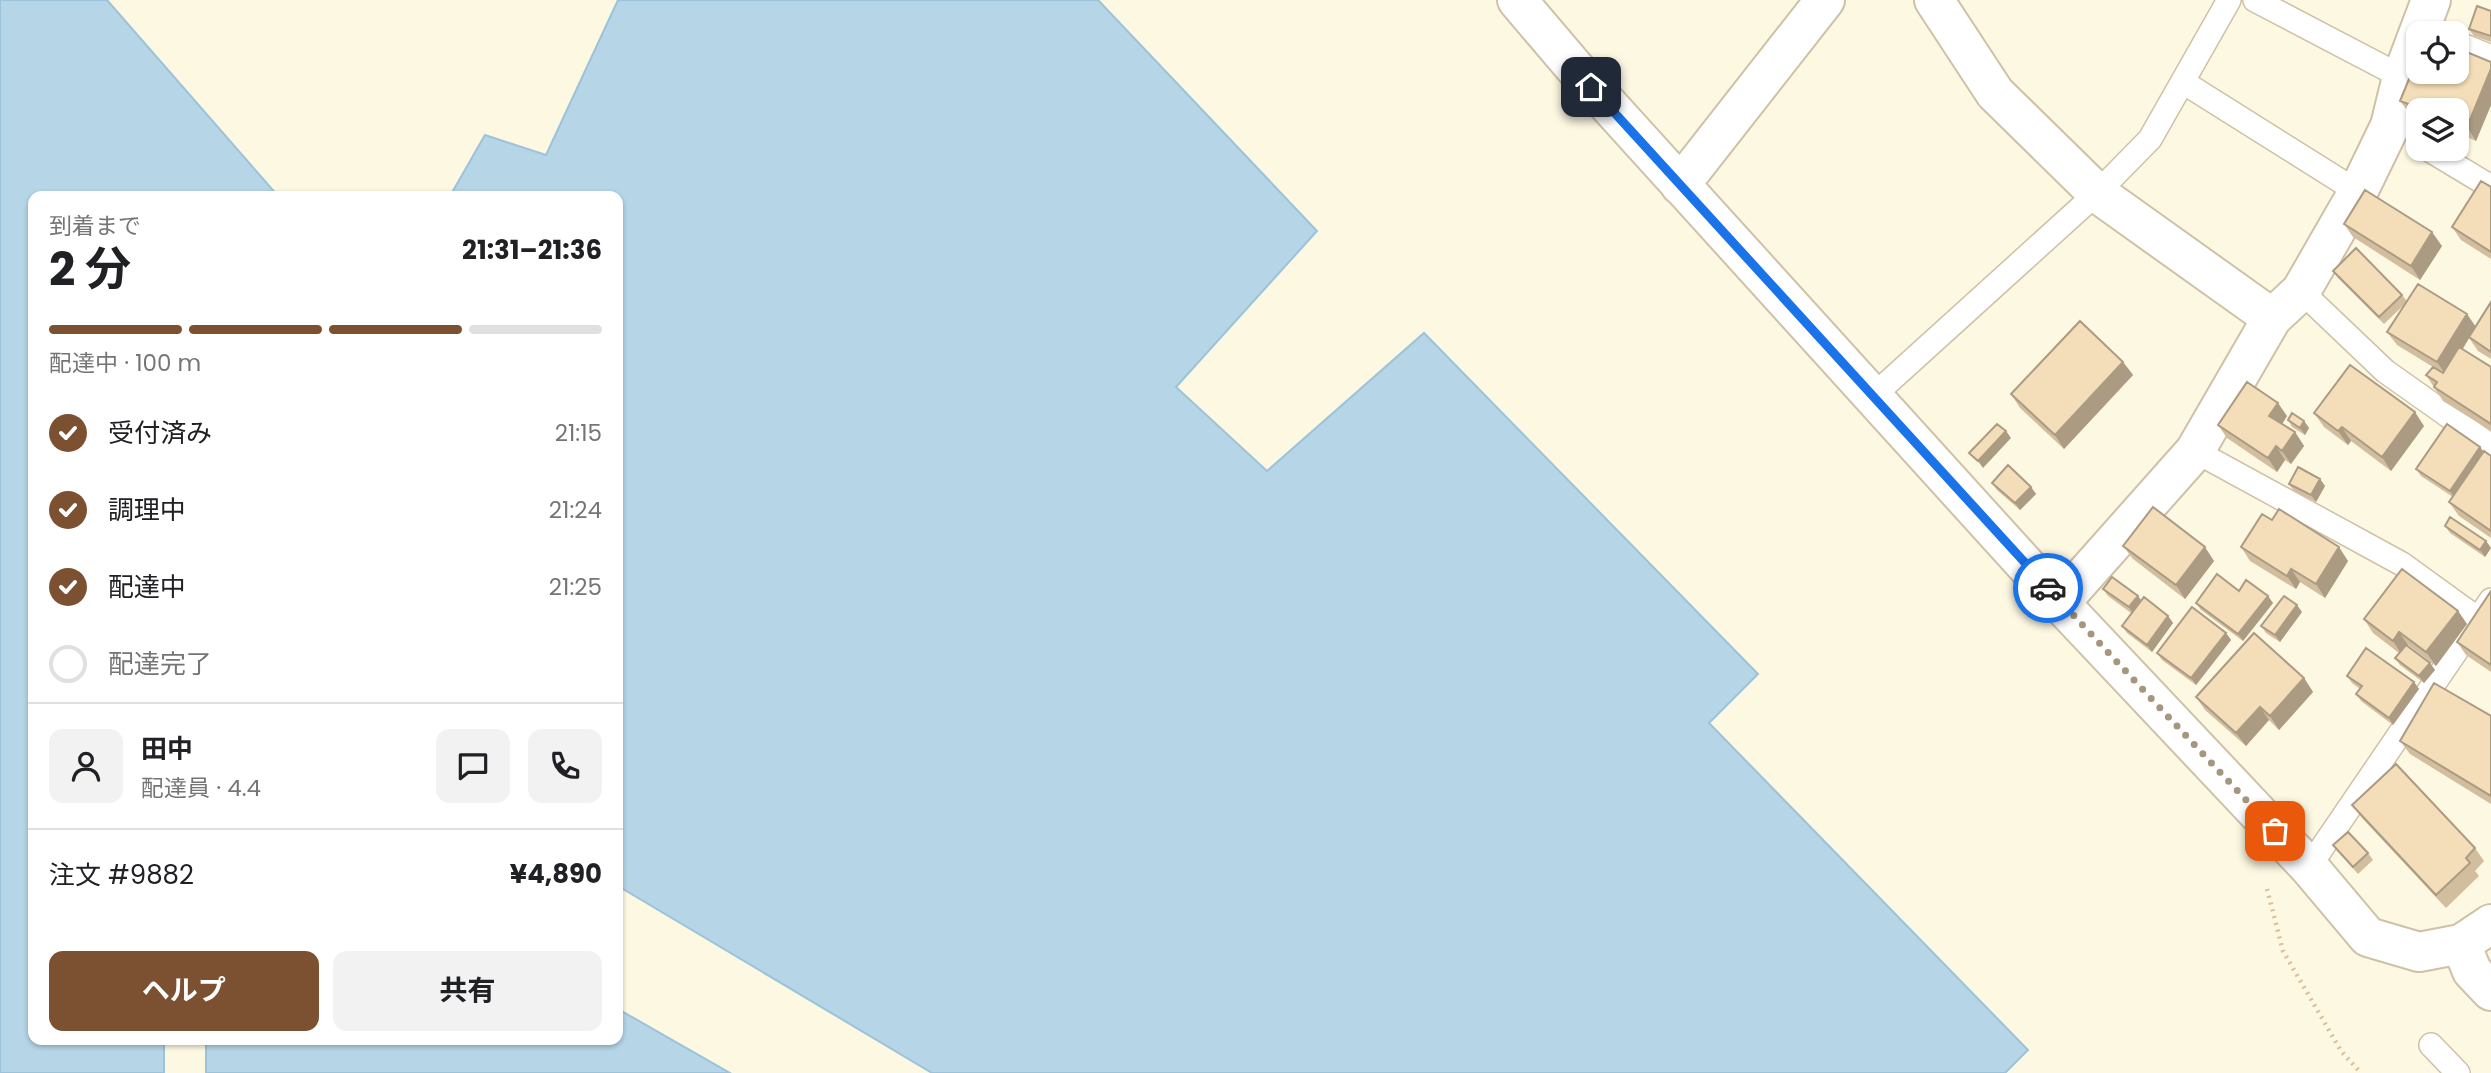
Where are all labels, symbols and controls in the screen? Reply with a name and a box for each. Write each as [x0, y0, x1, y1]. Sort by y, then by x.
map controls [2406, 21, 2469, 161]
button: locate [2406, 21, 2469, 84]
pin [1561, 57, 1621, 117]
icon: home [1572, 68, 1610, 106]
button: layers [2406, 98, 2469, 161]
text: 到着まで [49, 210, 141, 242]
text: 21:31–21:36 [462, 232, 602, 268]
text: 2 分 [49, 237, 131, 301]
text: 配達中 · 100 m [49, 347, 201, 379]
icon: check [49, 414, 87, 452]
text: 受付済み [108, 415, 212, 451]
text: 21:15 [555, 417, 602, 449]
icon: check [49, 491, 87, 529]
text: 調理中 [108, 492, 186, 528]
text: 21:24 [549, 494, 602, 526]
courier [2013, 553, 2083, 623]
icon: check [49, 568, 87, 606]
text: 配達中 [108, 569, 186, 605]
icon: car [2029, 569, 2067, 607]
text: 21:25 [549, 571, 602, 603]
text: 配達完了 [108, 646, 212, 682]
button: person [49, 729, 123, 803]
button: chat [436, 729, 510, 803]
button: phone [528, 729, 602, 803]
text: 田中 [141, 731, 193, 767]
text: 配達員 · 4.4 [141, 772, 261, 804]
pin [2245, 801, 2305, 861]
icon: bag [2256, 812, 2294, 850]
text: ¥4,890 [510, 856, 602, 892]
text: 注文 #9882 [49, 857, 194, 893]
button: ヘルプ [49, 951, 319, 1031]
button: 共有 [333, 951, 602, 1031]

